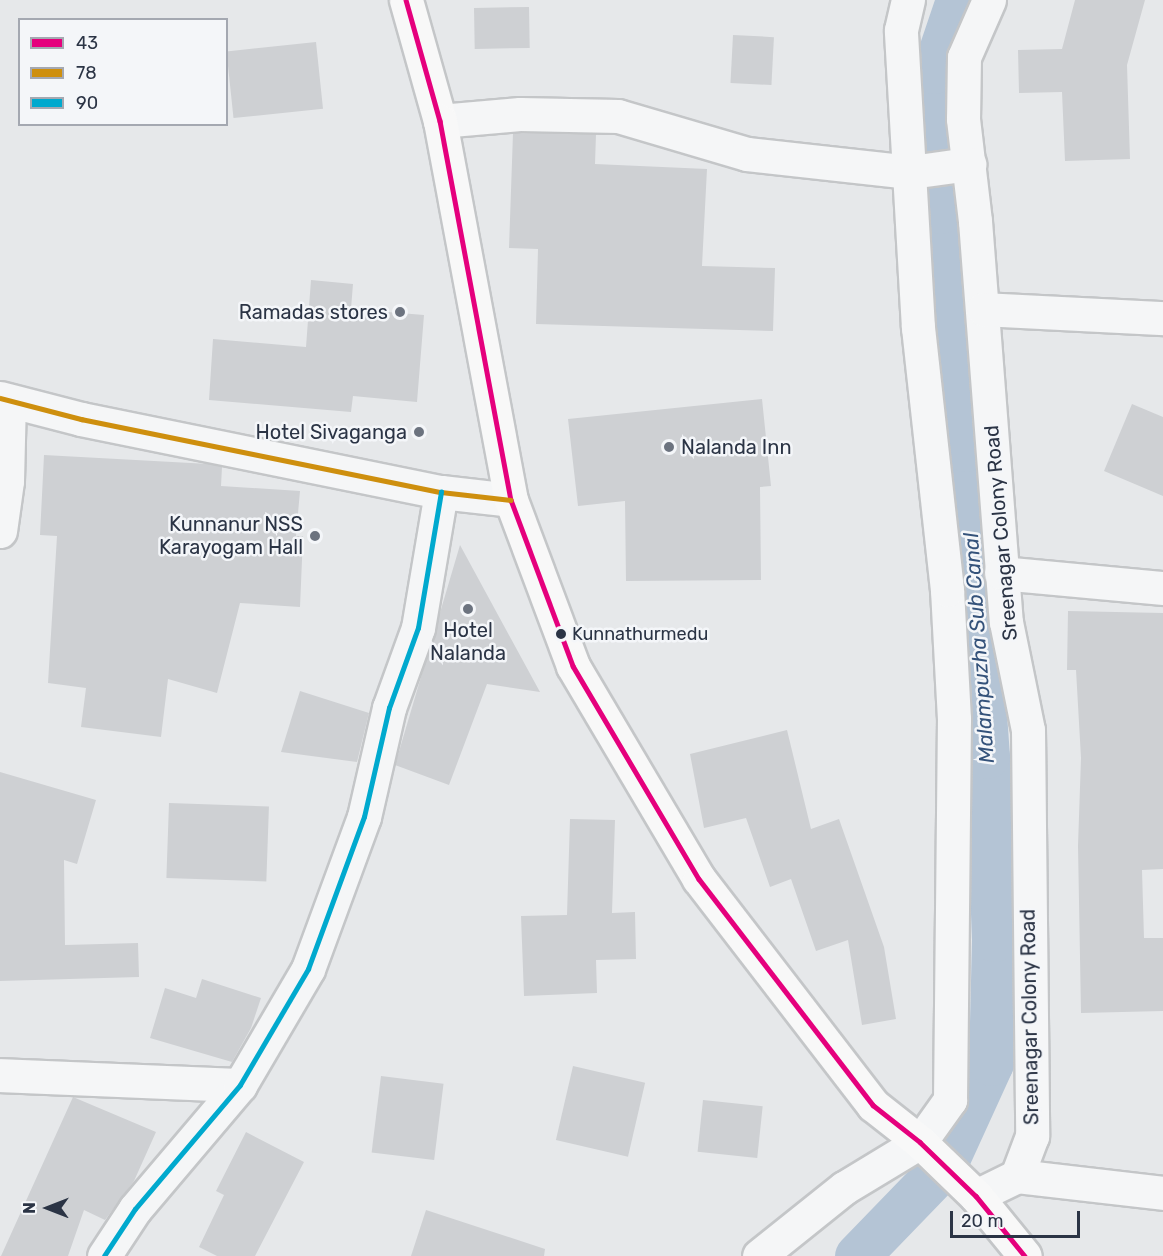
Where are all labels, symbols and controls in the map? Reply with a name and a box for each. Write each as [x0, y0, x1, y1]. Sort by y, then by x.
legend [18, 18, 228, 126]
text: 43 [76, 32, 98, 54]
text: 78 [76, 62, 97, 84]
text: 90 [76, 92, 98, 114]
place label: Ramadas stores [239, 300, 388, 324]
marker: Ramadas stores [393, 305, 407, 319]
place label: Hotel Sivaganga [255, 420, 407, 444]
street label: Sreenagar Colony Road [980, 424, 1022, 642]
marker: Hotel Sivaganga [412, 425, 426, 439]
place label: Nalanda Inn [681, 435, 791, 459]
marker: Nalanda Inn [662, 440, 676, 454]
place label: Kunnanur NSS Karayogam Hall [159, 512, 303, 559]
marker: Kunnanur NSS Karayogam Hall [308, 529, 322, 543]
water label: Malampuzha Sub Canal [958, 532, 1000, 764]
marker: Hotel Nalanda [461, 602, 475, 616]
place label: Hotel Nalanda [430, 618, 506, 665]
place label: Kunnathurmedu [572, 623, 708, 645]
marker: Kunnathurmedu [555, 628, 567, 640]
street label: Sreenagar Colony Road [1016, 908, 1044, 1126]
north arrow [18, 1178, 78, 1238]
scale bar [953, 1199, 1084, 1237]
text: N [20, 1202, 39, 1214]
text: 20 m [961, 1210, 1003, 1232]

